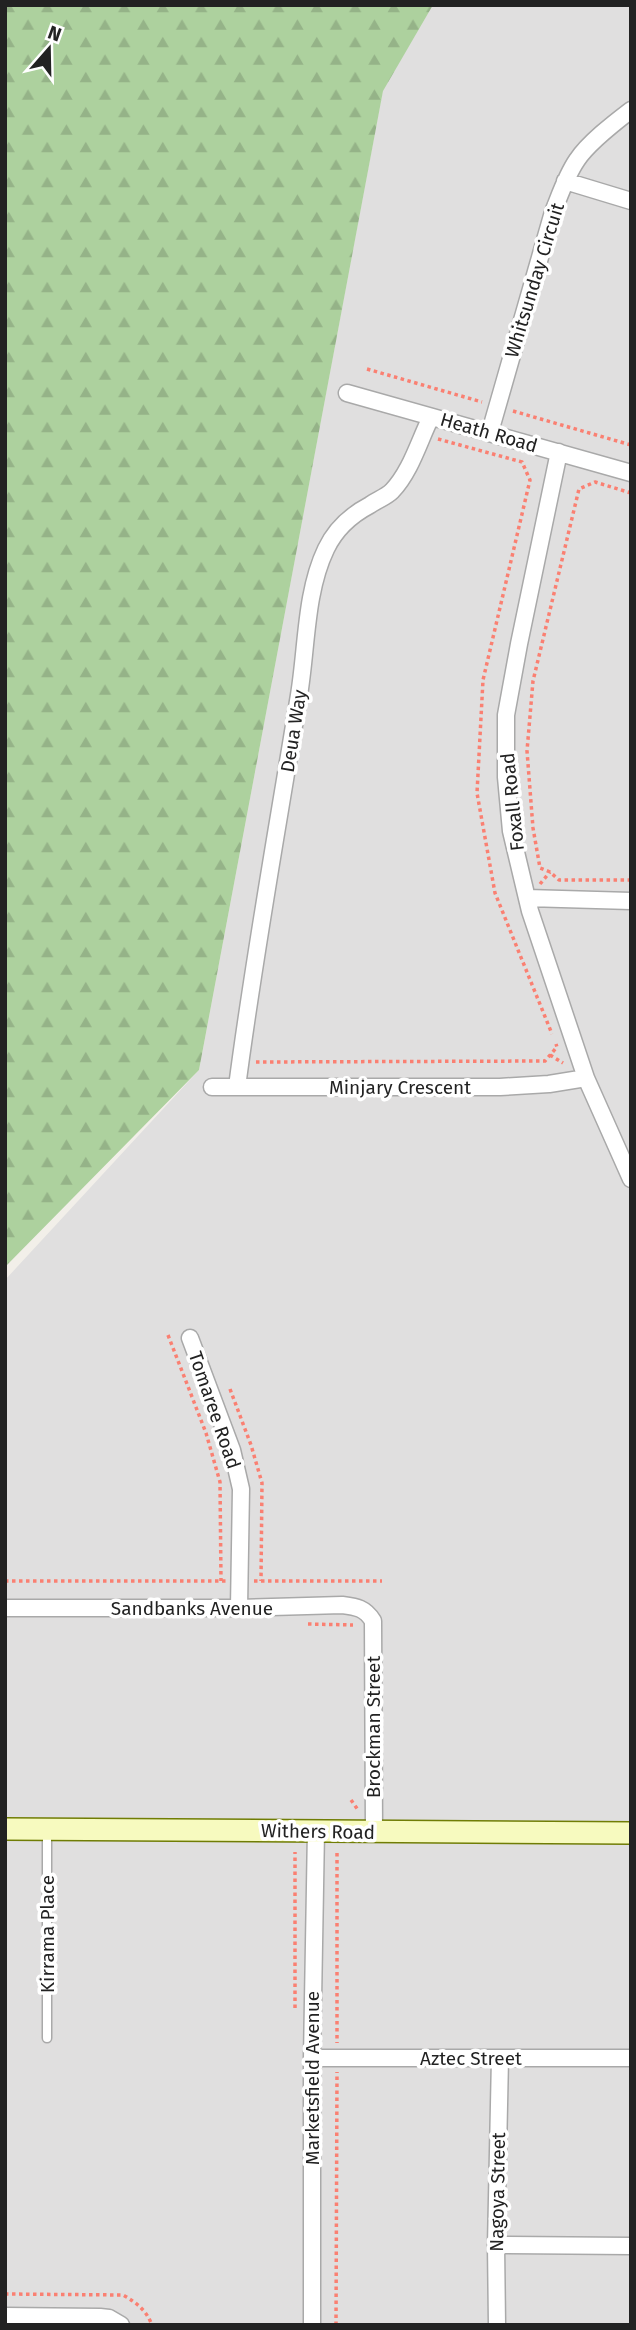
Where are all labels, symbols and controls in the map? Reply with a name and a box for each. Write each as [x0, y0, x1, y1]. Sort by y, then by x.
north arrow [14, 14, 84, 84]
text: N [45, 21, 65, 46]
street label: Whitsunday Circuit [500, 200, 569, 360]
street label: Heath Road [438, 408, 540, 457]
street label: Deua Way [276, 687, 311, 774]
street label: Foxall Road [496, 752, 529, 852]
street label: Minjary Crescent [329, 1076, 471, 1099]
street label: Tomaree Road [184, 1348, 245, 1472]
street label: Sandbanks Avenue [111, 1597, 273, 1620]
street label: Brockman Street [362, 1656, 385, 1798]
street label: Withers Road [261, 1819, 375, 1844]
street label: Kirrama Place [36, 1875, 59, 1993]
street label: Marketsfield Avenue [301, 1991, 324, 2165]
street label: Aztec Street [420, 2047, 522, 2070]
street label: Nagoya Street [485, 2132, 510, 2252]

